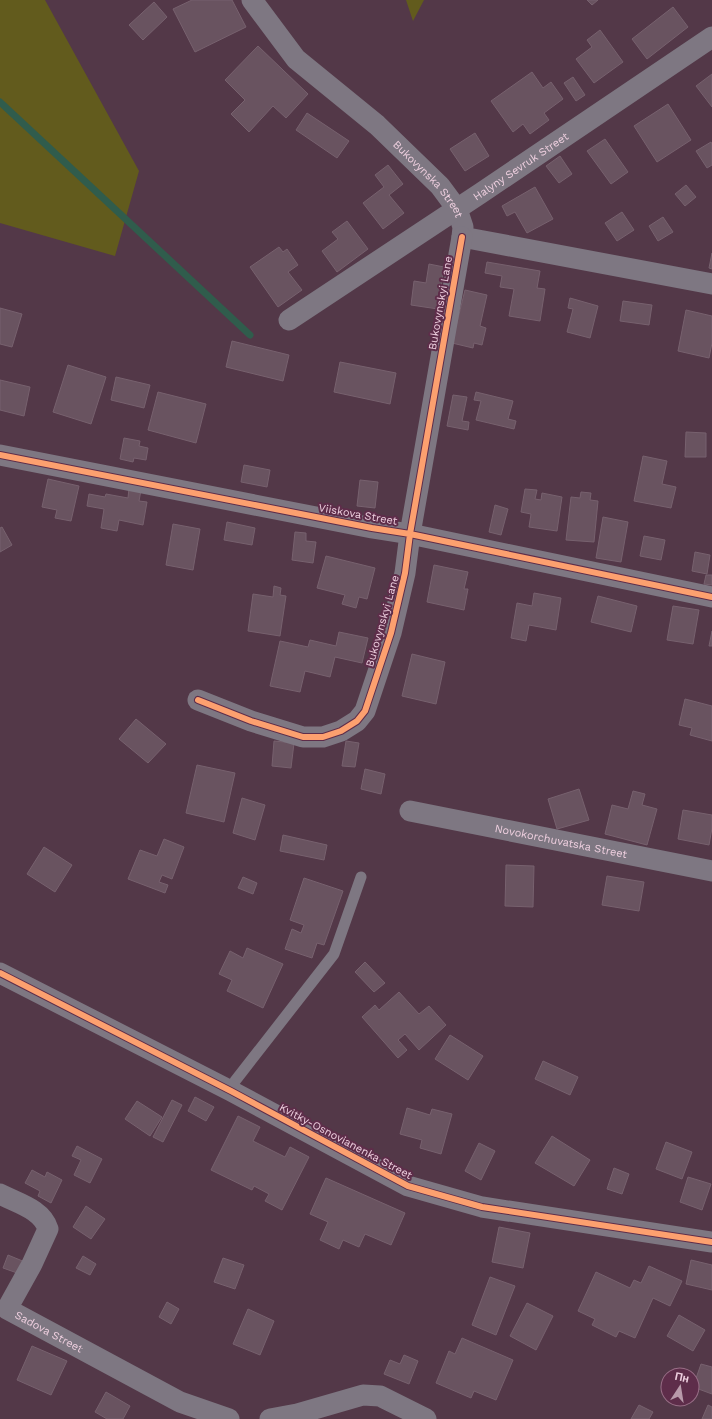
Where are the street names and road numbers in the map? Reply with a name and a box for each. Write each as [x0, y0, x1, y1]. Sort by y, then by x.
street label: Halyny Sevruk Street [471, 130, 571, 203]
street label: Bukovynska Street [390, 138, 465, 220]
street label: Bukovynskyi Lane [426, 255, 455, 351]
street label: Viiskova Street [317, 501, 399, 528]
street label: Bukovynskyi Lane [363, 574, 402, 669]
street label: Novokorchuvatska Street [494, 822, 629, 861]
street label: Kvitky-Osnovianenka Street [277, 1101, 415, 1182]
street label: Sadova Street [13, 1309, 85, 1356]

